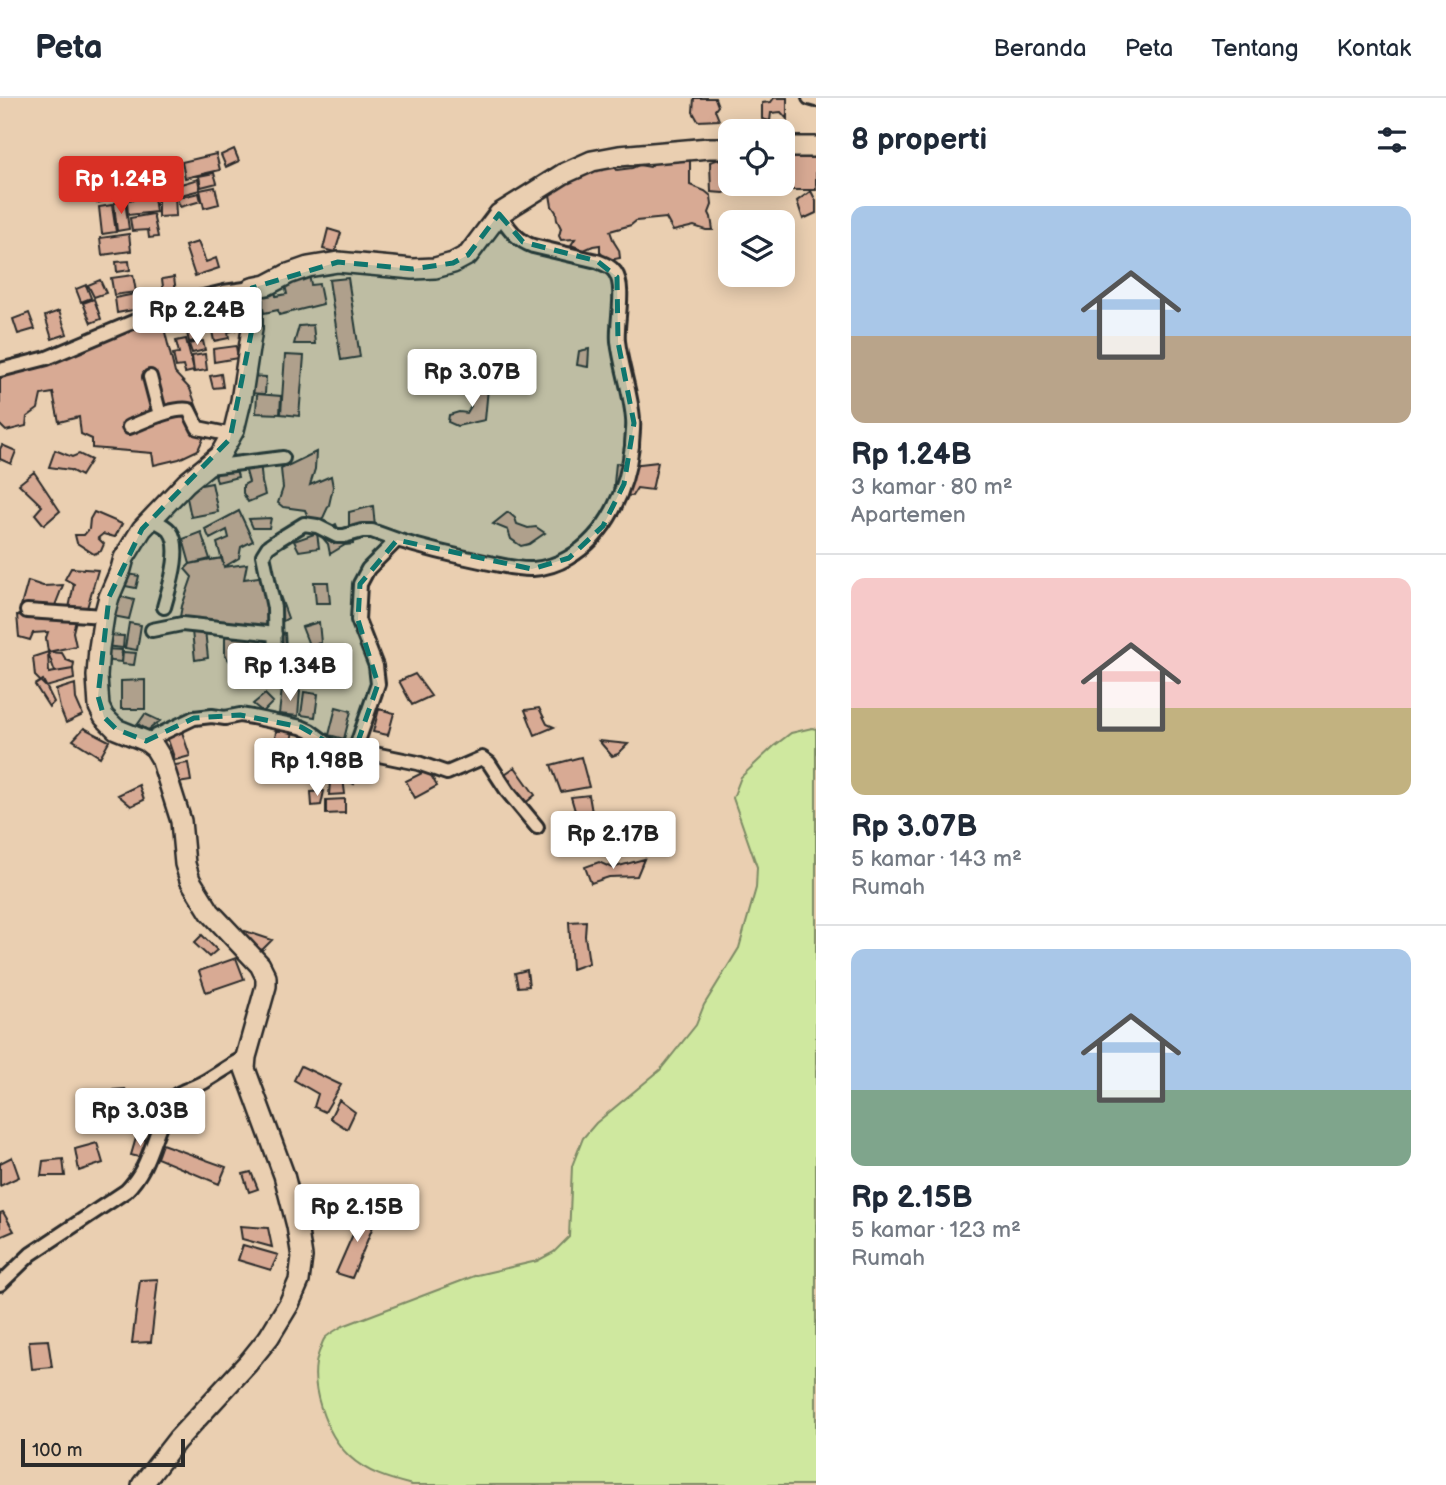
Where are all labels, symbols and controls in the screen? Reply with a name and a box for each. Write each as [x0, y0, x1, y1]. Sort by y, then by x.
text: Peta [35, 28, 103, 68]
text: Beranda [993, 34, 1087, 63]
text: Peta [1125, 34, 1173, 63]
text: Tentang [1211, 34, 1299, 63]
text: Kontak [1337, 34, 1411, 63]
map controls [718, 119, 795, 287]
button: locate [718, 119, 795, 196]
icon: filters [1373, 121, 1411, 159]
text: 8 properti [851, 122, 987, 158]
pin: Rp 1.24B [49, 156, 193, 216]
text: Rp 1.24B [75, 165, 167, 193]
button: layers [718, 210, 795, 287]
icon: home [1068, 252, 1194, 378]
pin: Rp 2.24B [125, 288, 269, 347]
text: Rp 2.24B [149, 296, 245, 324]
pin: Rp 3.07B [400, 350, 544, 409]
text: Rp 3.07B [424, 358, 520, 386]
text: Rp 1.24B [851, 437, 972, 473]
text: 3 kamar · 80 m² [851, 473, 1013, 501]
text: Apartemen [851, 501, 966, 529]
icon: home [1068, 624, 1194, 750]
pin: Rp 1.34B [218, 644, 362, 703]
text: Rp 1.34B [243, 652, 337, 680]
pin: Rp 1.98B [245, 738, 389, 798]
text: Rp 1.98B [270, 747, 364, 775]
text: Rp 3.07B [851, 809, 977, 845]
pin: Rp 2.17B [541, 812, 685, 871]
text: Rp 2.17B [567, 820, 659, 848]
text: 5 kamar · 143 m² [851, 845, 1022, 873]
text: Rumah [851, 873, 925, 901]
icon: home [1068, 995, 1194, 1121]
pin: Rp 3.03B [68, 1088, 212, 1148]
text: Rp 3.03B [91, 1097, 189, 1125]
text: Rp 2.15B [851, 1180, 973, 1216]
pin: Rp 2.15B [285, 1184, 429, 1244]
text: Rp 2.15B [310, 1193, 404, 1221]
text: 5 kamar · 123 m² [851, 1216, 1021, 1244]
text: Rumah [851, 1244, 925, 1272]
scale bar [21, 1436, 186, 1468]
text: 100 m [32, 1439, 83, 1462]

